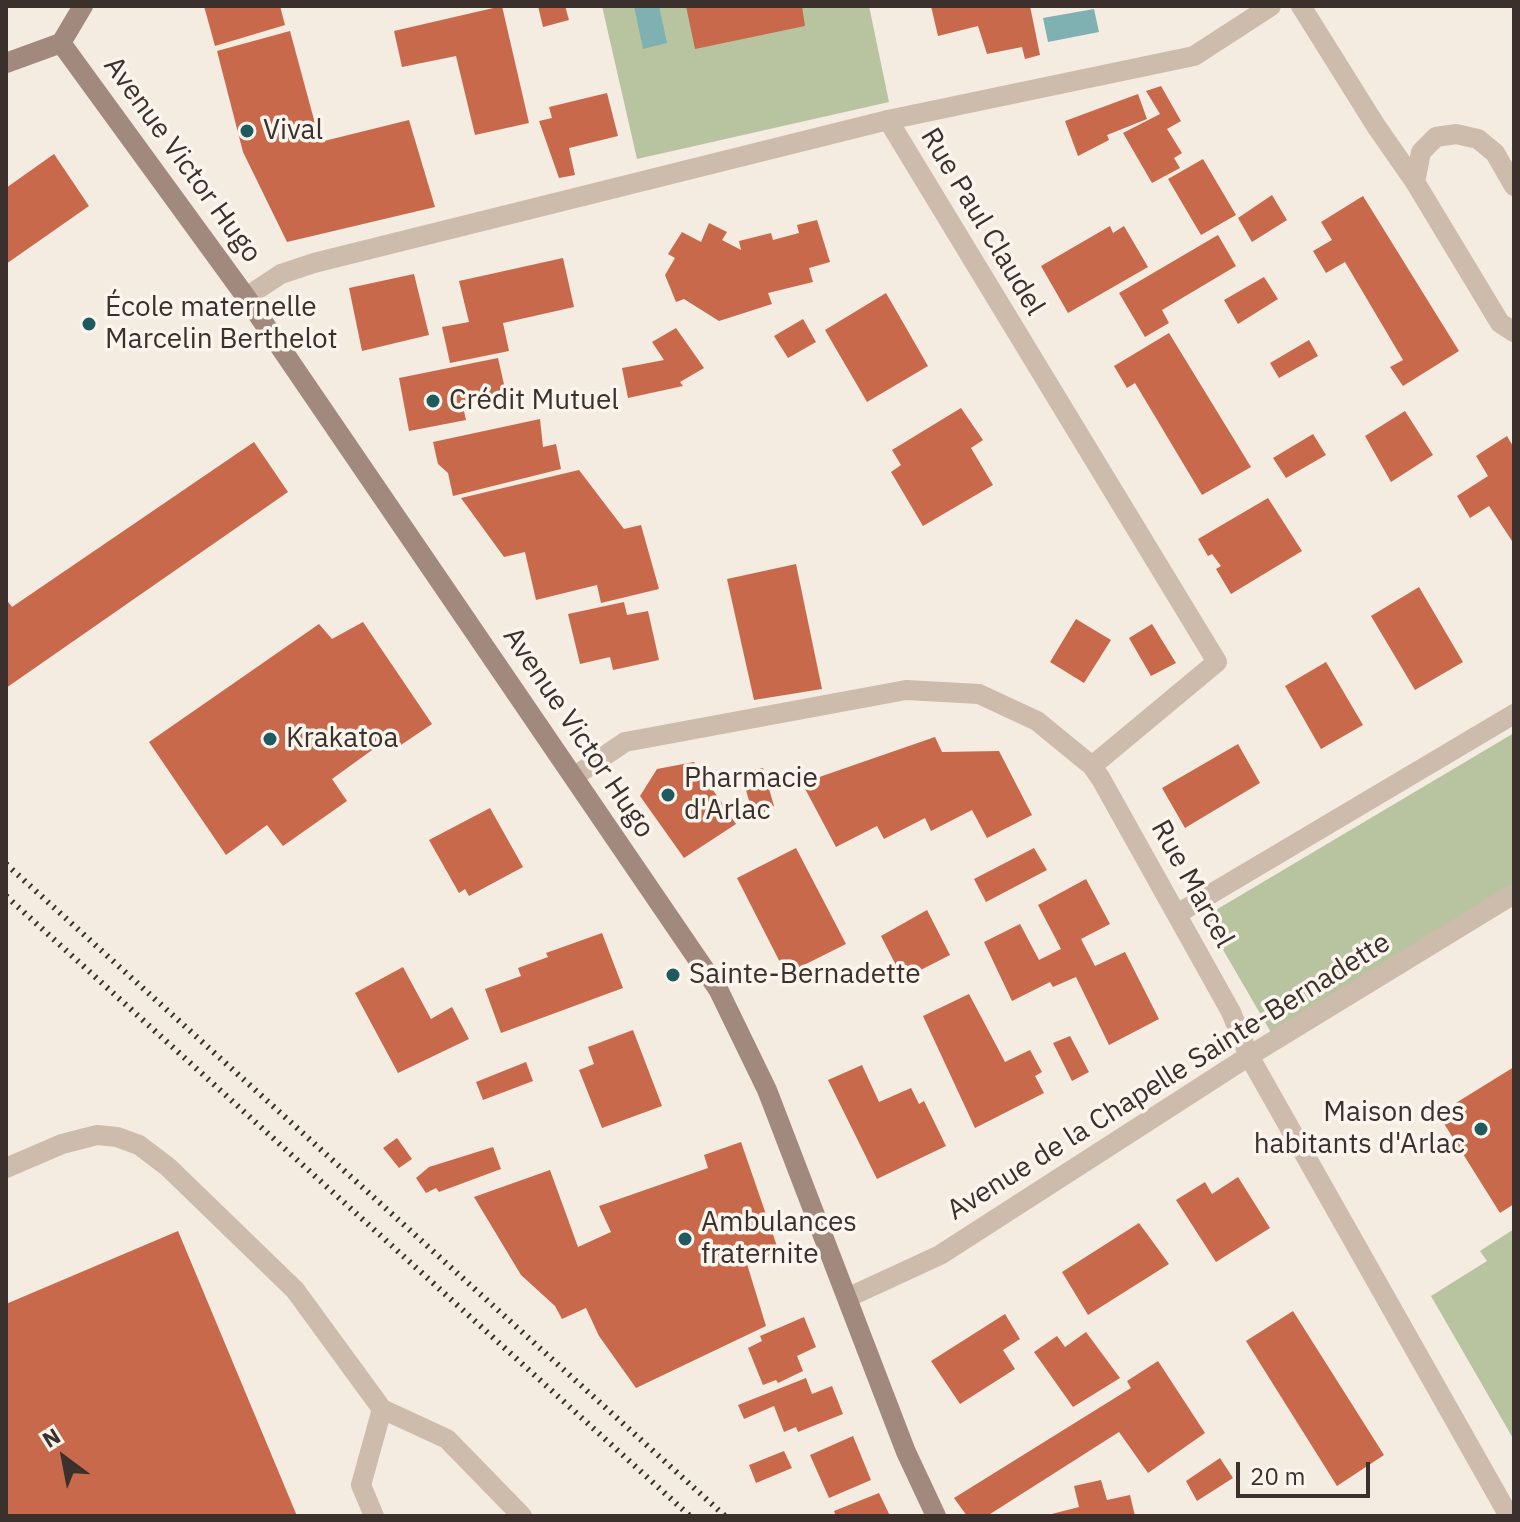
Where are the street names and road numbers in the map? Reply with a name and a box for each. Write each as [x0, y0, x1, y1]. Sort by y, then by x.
street label: Avenue Victor Hugo [96, 50, 268, 270]
street label: Rue Paul Claudel [913, 122, 1051, 322]
street label: Avenue Victor Hugo [495, 621, 661, 845]
street label: Rue Marcel [1143, 814, 1241, 954]
street label: Avenue de la Chapelle Sainte-Bernadette [941, 926, 1397, 1228]

